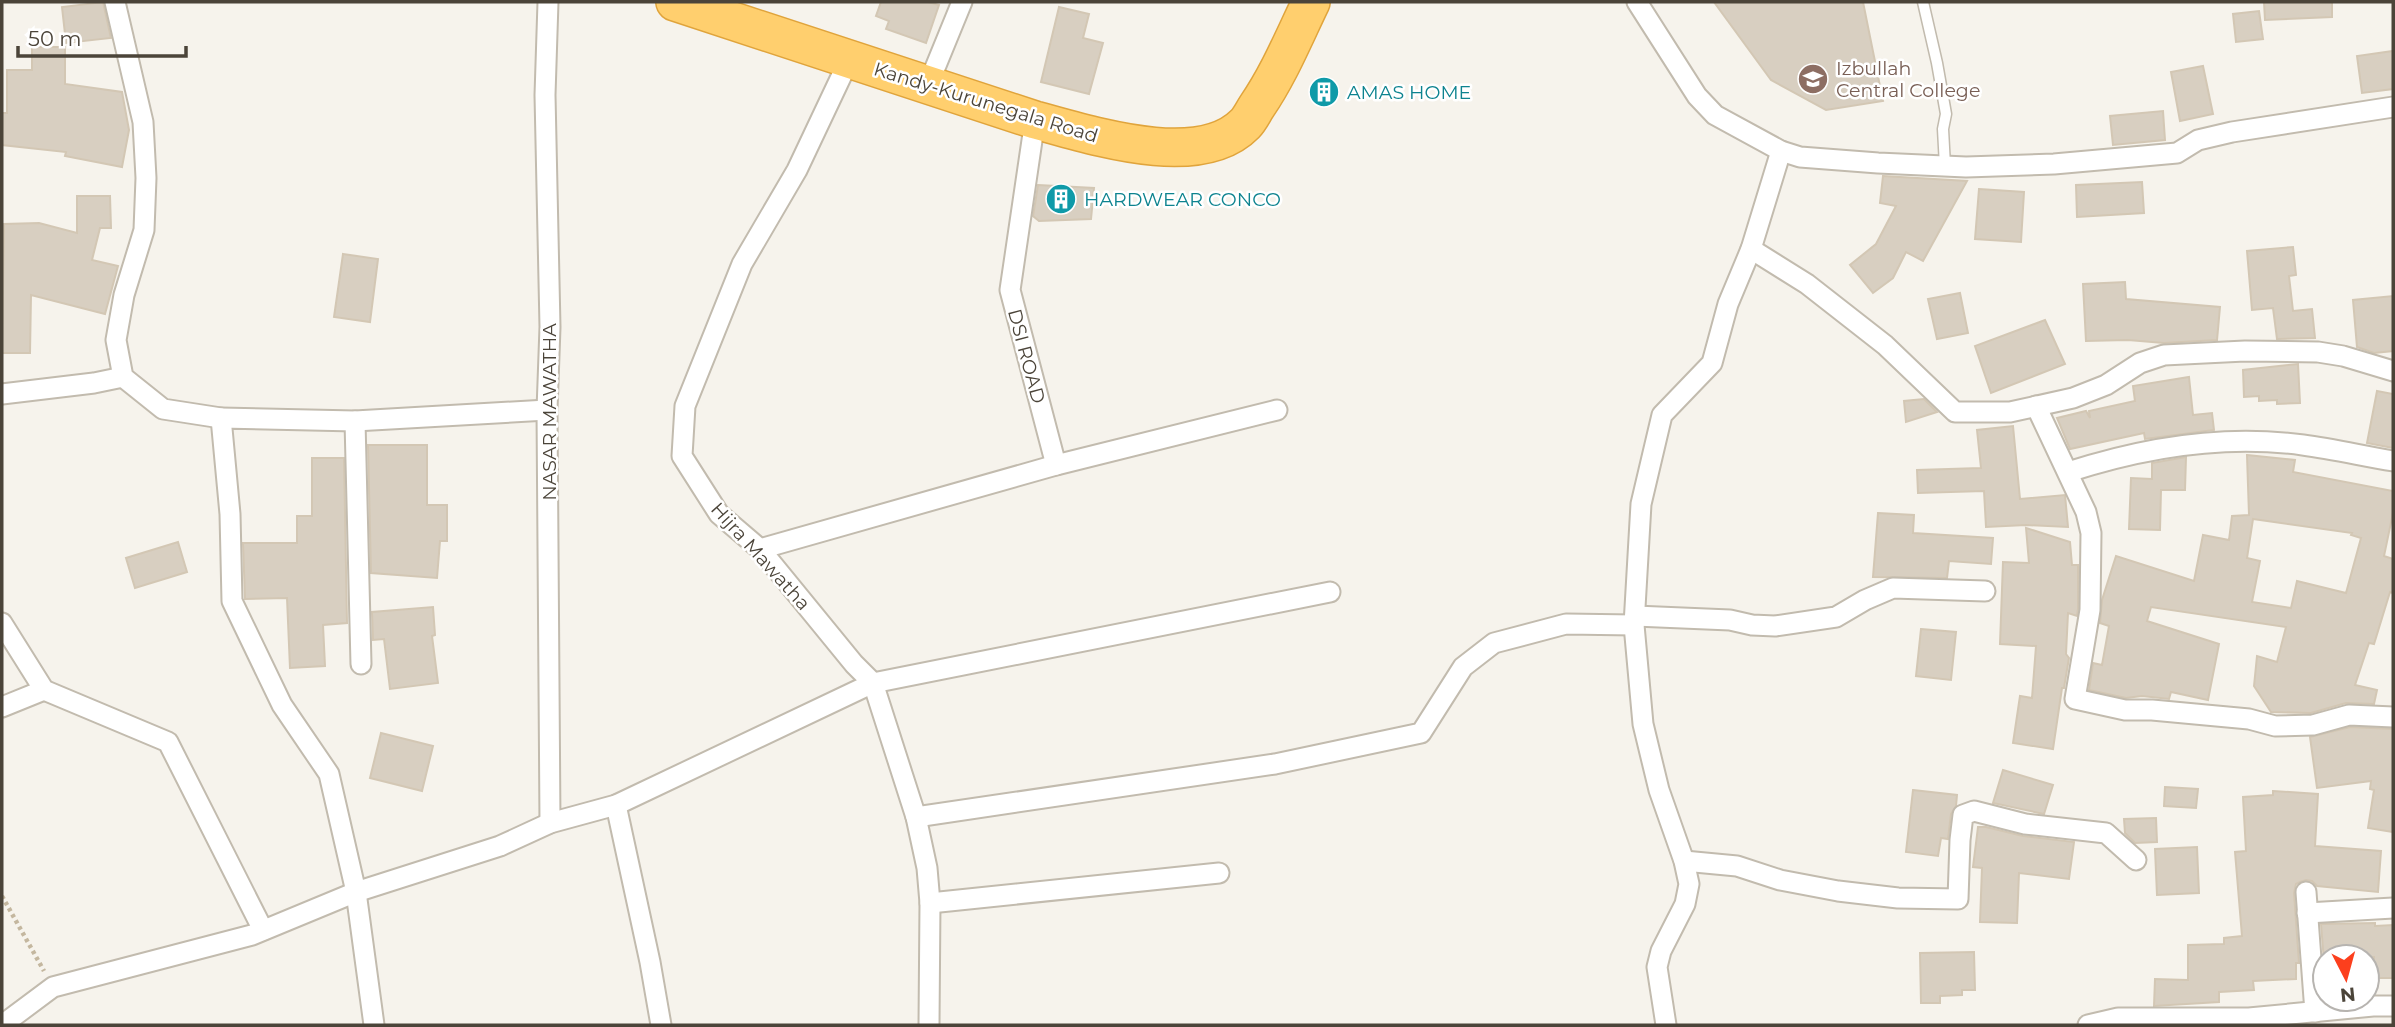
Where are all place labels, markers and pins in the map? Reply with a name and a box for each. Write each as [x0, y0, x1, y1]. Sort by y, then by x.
place label: Izbullah Central College [1836, 57, 1980, 102]
school or university icon: Izbullah Central College [1796, 62, 1830, 96]
building icon: AMAS HOME [1307, 75, 1341, 109]
place label: AMAS HOME [1347, 81, 1471, 104]
building icon: HARDWEAR CONCO [1044, 182, 1078, 216]
place label: HARDWEAR CONCO [1084, 188, 1281, 211]

